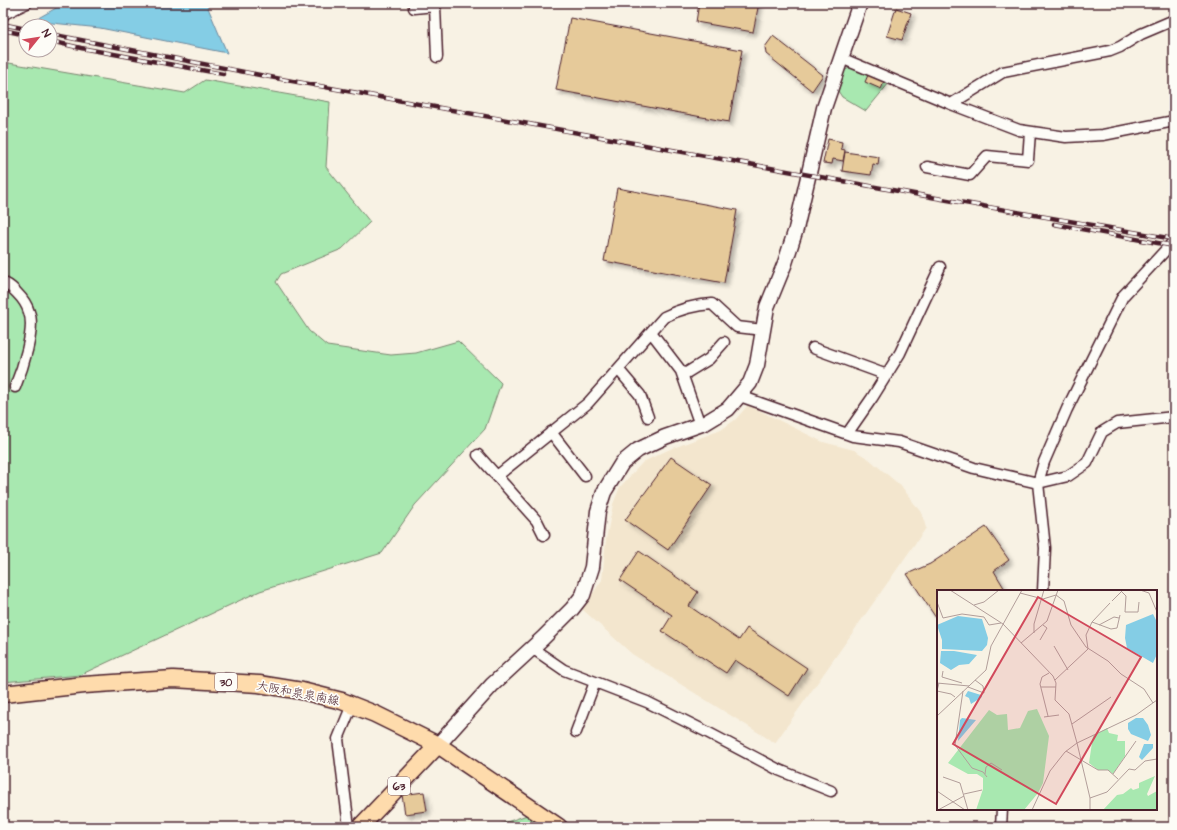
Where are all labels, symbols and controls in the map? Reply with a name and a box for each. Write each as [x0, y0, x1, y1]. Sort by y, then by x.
north arrow [18, 18, 58, 58]
text: N [38, 27, 54, 40]
inset map [937, 590, 1157, 810]
road number: 30 [215, 673, 237, 691]
street label: 大阪和泉泉南線 [255, 677, 341, 710]
road number: 63 [388, 777, 410, 795]

